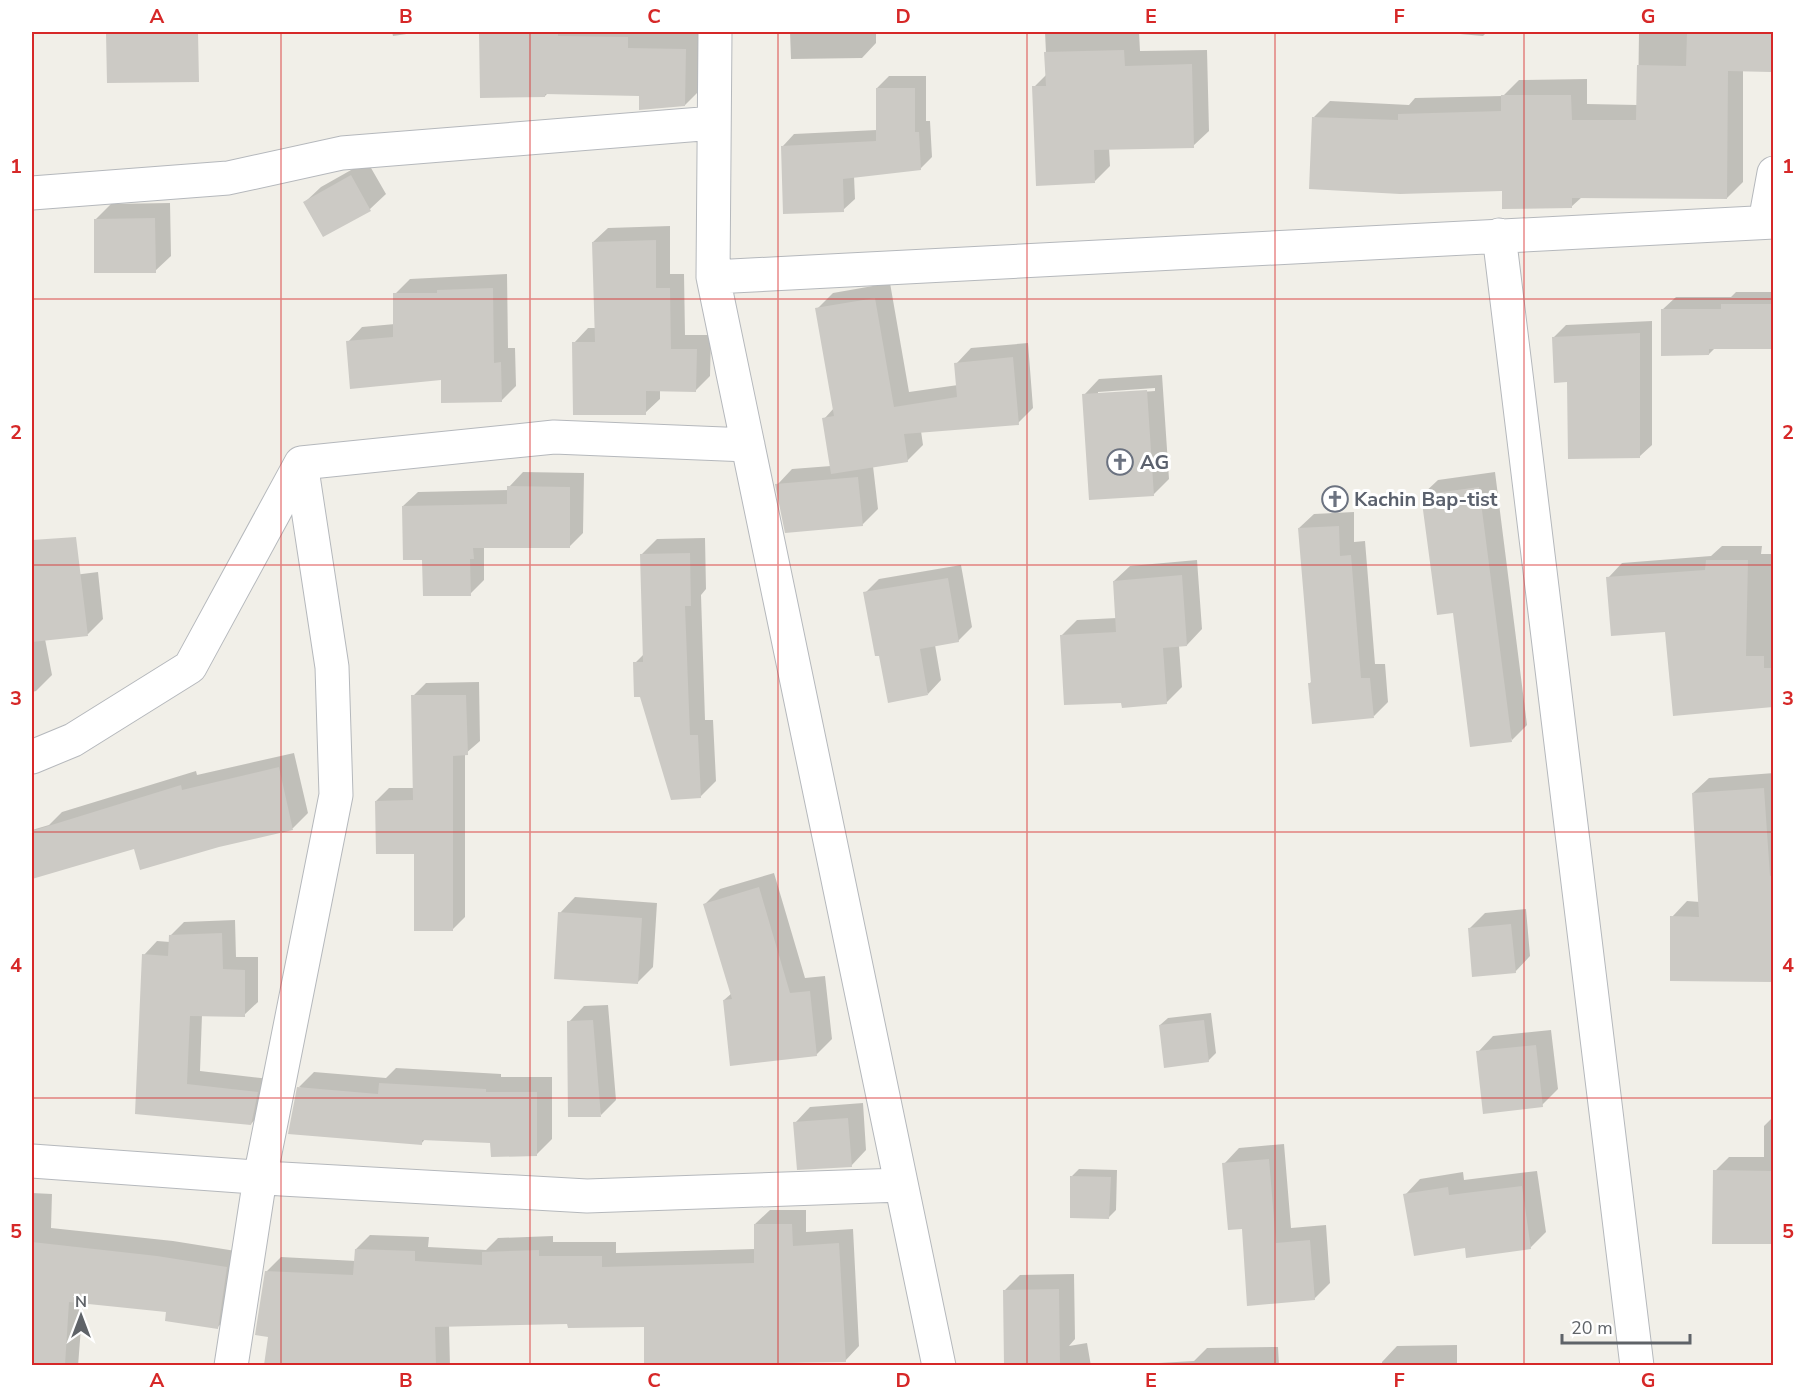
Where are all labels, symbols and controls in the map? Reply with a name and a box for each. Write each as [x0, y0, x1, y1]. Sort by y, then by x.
text: A [150, 3, 165, 30]
text: B [399, 3, 413, 30]
text: C [647, 3, 661, 30]
text: D [895, 3, 911, 30]
text: E [1145, 3, 1157, 30]
text: F [1393, 3, 1405, 30]
text: G [1641, 3, 1655, 30]
text: 1 [10, 153, 22, 180]
text: 1 [1782, 153, 1794, 180]
text: 2 [10, 419, 22, 446]
text: 2 [1782, 419, 1794, 446]
church icon: AG [1105, 447, 1135, 477]
place label: AG [1140, 449, 1169, 476]
church icon: Kachin Bap-tist [1320, 484, 1350, 514]
place label: Kachin Bap-tist [1354, 486, 1498, 513]
text: 3 [10, 685, 22, 712]
text: 3 [1782, 685, 1794, 712]
text: 4 [10, 952, 22, 979]
text: 4 [1782, 952, 1794, 979]
text: 5 [10, 1218, 22, 1245]
text: 5 [1782, 1218, 1794, 1245]
north arrow [51, 1286, 111, 1346]
text: N [75, 1291, 87, 1313]
scale bar [1562, 1307, 1690, 1345]
text: 20 m [1571, 1316, 1613, 1340]
text: A [150, 1367, 165, 1394]
text: B [399, 1367, 413, 1394]
text: C [647, 1367, 661, 1394]
text: D [895, 1367, 911, 1394]
text: E [1145, 1367, 1157, 1394]
text: F [1393, 1367, 1405, 1394]
text: G [1641, 1367, 1655, 1394]

